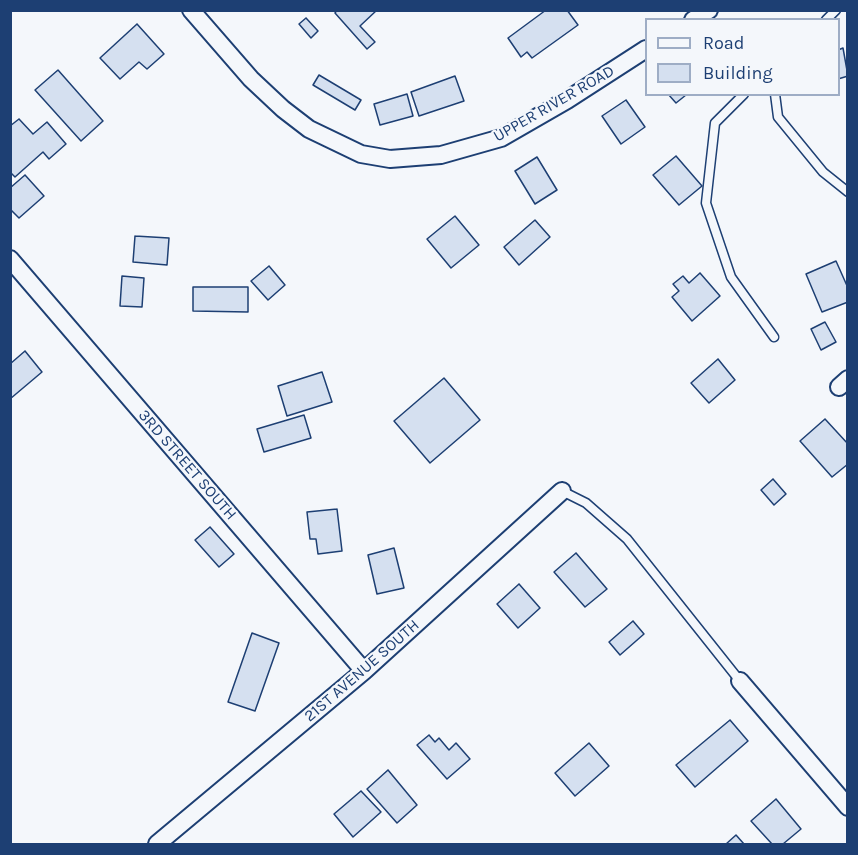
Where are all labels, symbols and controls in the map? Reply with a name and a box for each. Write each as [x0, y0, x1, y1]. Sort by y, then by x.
legend [645, 18, 840, 96]
text: Road [703, 32, 744, 54]
street label: UPPER RIVER ROAD [490, 62, 618, 146]
text: Building [703, 62, 773, 84]
street label: 3RD STREET SOUTH [134, 406, 240, 524]
street label: 21ST AVENUE SOUTH [301, 616, 423, 726]

